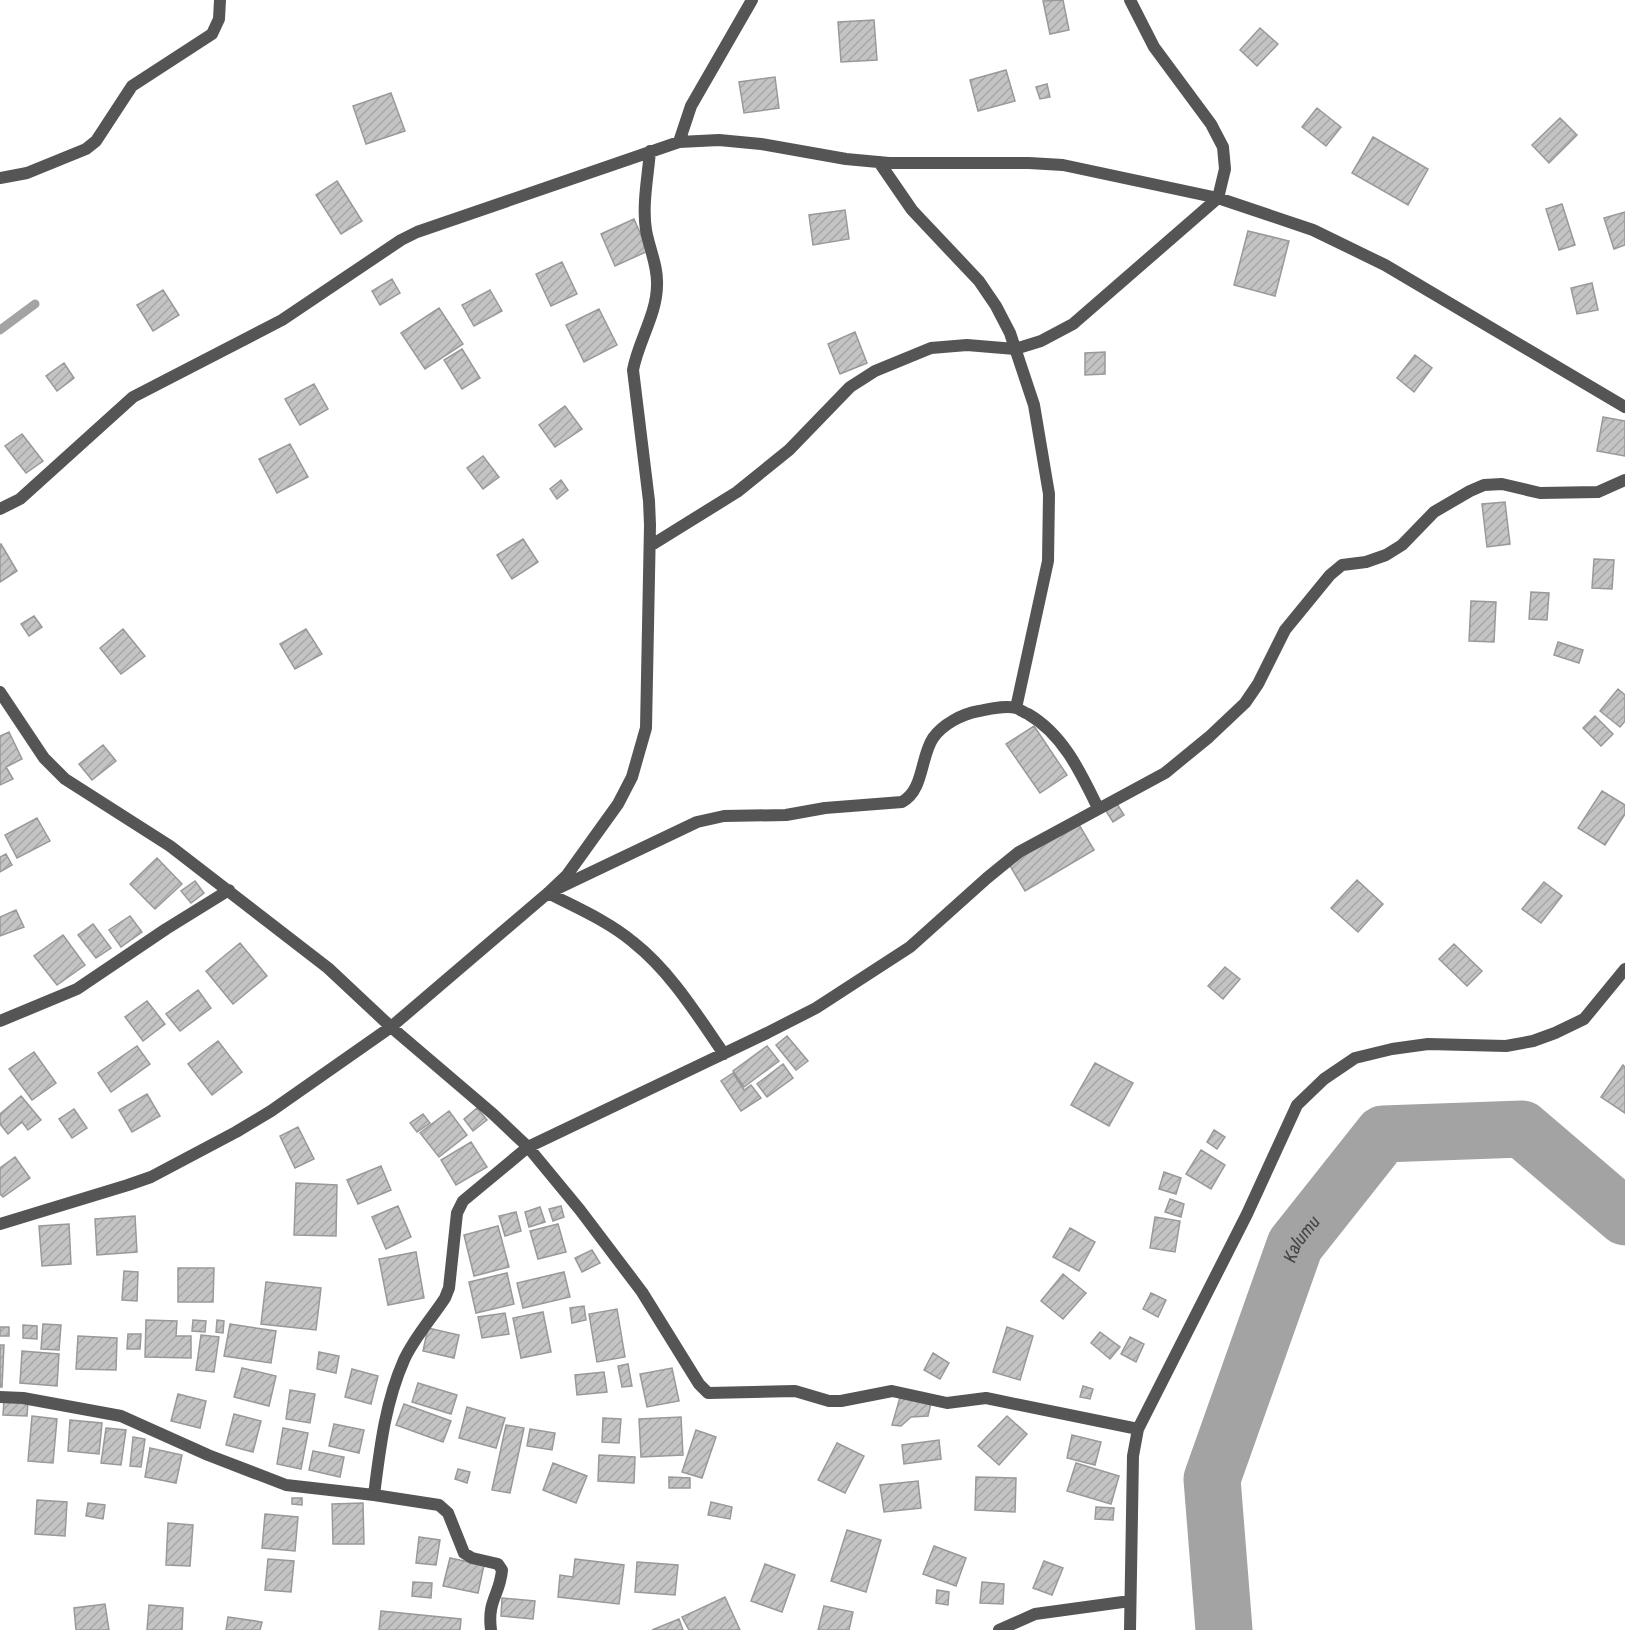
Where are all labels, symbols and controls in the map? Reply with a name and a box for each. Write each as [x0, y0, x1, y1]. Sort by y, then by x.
water label: Kalumu [1279, 1211, 1324, 1265]

